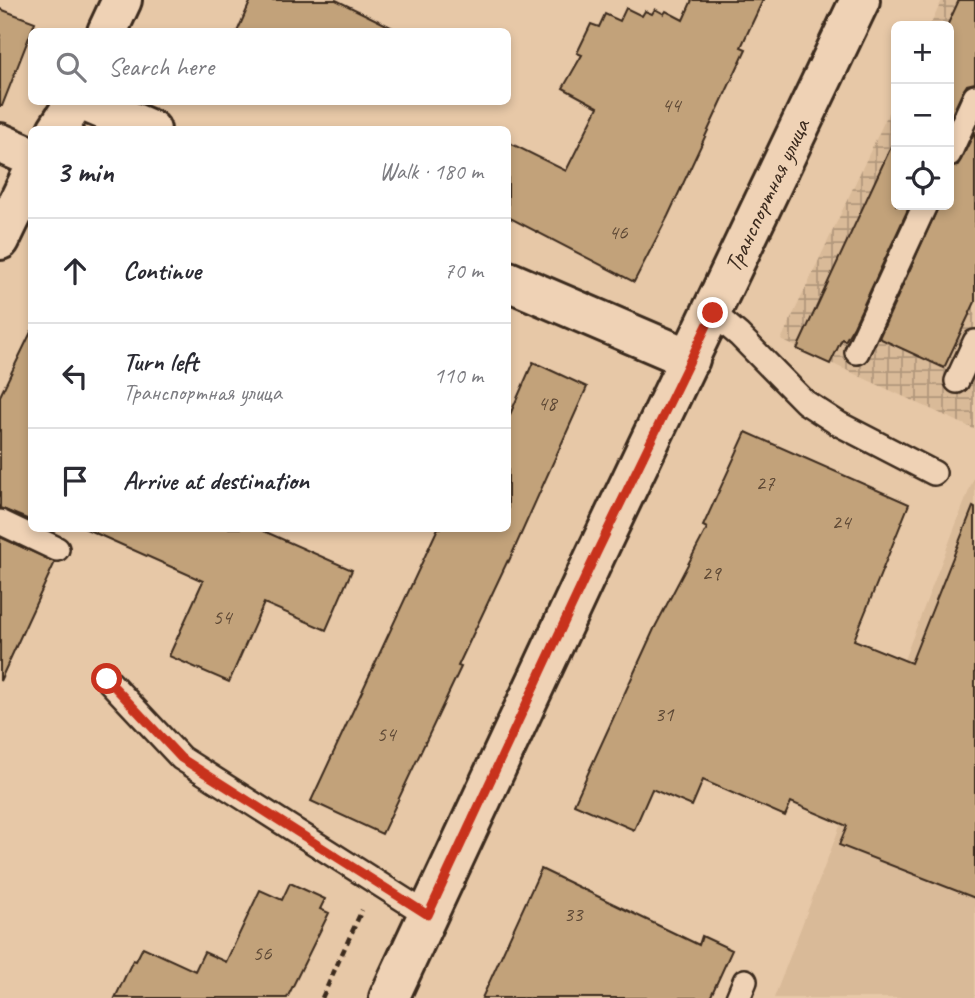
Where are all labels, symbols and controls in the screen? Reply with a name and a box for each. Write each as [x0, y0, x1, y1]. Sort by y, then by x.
map controls [891, 21, 954, 210]
button: + [891, 21, 954, 84]
search box [28, 28, 511, 105]
icon: search [52, 48, 90, 86]
text: Search here [108, 50, 214, 83]
button: − [891, 84, 954, 147]
house number: 44 [662, 92, 683, 118]
street label: Транспортная улица [718, 113, 817, 277]
button: locate [891, 147, 954, 210]
text: 3 min [56, 153, 113, 191]
text: Walk · 180 m [379, 157, 483, 186]
house number: 46 [609, 219, 628, 245]
icon: ahead [56, 252, 94, 290]
text: Continue [123, 254, 201, 287]
text: 70 m [444, 256, 483, 285]
route end [697, 297, 728, 328]
text: Turn left [123, 345, 198, 378]
icon: left [56, 357, 94, 395]
text: 110 m [434, 361, 483, 390]
text: Транспортная улица [123, 378, 282, 407]
house number: 48 [538, 390, 559, 416]
icon: arrive [56, 462, 94, 500]
text: Arrive at destination [123, 464, 309, 497]
house number: 27 [756, 470, 776, 496]
house number: 24 [832, 509, 853, 535]
house number: 29 [702, 560, 722, 586]
house number: 54 [213, 604, 234, 630]
route start [91, 663, 122, 694]
house number: 31 [655, 701, 675, 727]
house number: 54 [377, 721, 398, 747]
house number: 33 [564, 901, 584, 927]
house number: 56 [253, 940, 272, 966]

